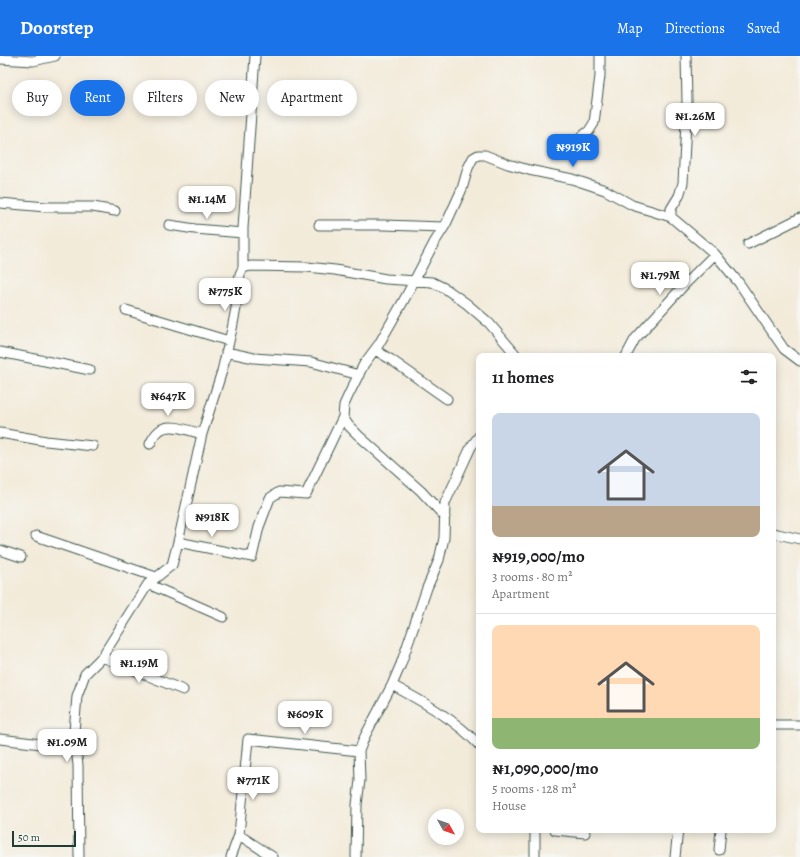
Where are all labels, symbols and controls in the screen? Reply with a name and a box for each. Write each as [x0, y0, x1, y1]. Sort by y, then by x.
text: Doorstep [20, 15, 94, 41]
text: Map [617, 19, 643, 38]
text: Directions [665, 19, 725, 38]
text: Saved [747, 19, 780, 38]
chip: Buy [12, 80, 62, 116]
chip: Rent [70, 80, 125, 116]
chip: Filters [133, 80, 197, 116]
chip: New [205, 80, 259, 116]
chip: Apartment [267, 80, 357, 116]
pin: ₦1.26M [662, 103, 728, 137]
text: ₦1.26M [675, 107, 715, 124]
pin: ₦919K [545, 134, 601, 168]
text: ₦919K [556, 138, 590, 155]
pin: ₦1.14M [174, 186, 240, 220]
text: ₦1.14M [187, 190, 227, 207]
pin: ₦1.79M [627, 262, 693, 296]
text: ₦1.79M [640, 266, 680, 283]
pin: ₦775K [197, 278, 253, 312]
text: ₦775K [208, 282, 242, 299]
text: 11 homes [492, 366, 554, 389]
icon: filters [738, 366, 760, 388]
pin: ₦647K [140, 383, 196, 417]
text: ₦647K [150, 387, 186, 404]
icon: home [590, 439, 662, 511]
pin: ₦918K [184, 504, 240, 538]
text: ₦918K [195, 508, 229, 525]
text: ₦919,000/mo [492, 545, 585, 568]
text: 3 rooms · 80 m² [492, 568, 572, 585]
text: Apartment [492, 585, 550, 602]
pin: ₦1.19M [106, 650, 172, 684]
icon: home [590, 651, 662, 723]
text: ₦1.19M [119, 654, 159, 671]
pin: ₦609K [277, 701, 333, 735]
text: ₦609K [287, 705, 323, 722]
pin: ₦1.09M [34, 729, 100, 763]
text: ₦1.09M [47, 733, 87, 750]
text: ₦1,090,000/mo [492, 757, 598, 780]
pin: ₦771K [225, 767, 281, 801]
text: ₦771K [236, 771, 270, 788]
text: 5 rooms · 128 m² [492, 780, 576, 797]
text: House [492, 797, 526, 814]
north arrow [428, 809, 464, 845]
map controls [428, 809, 464, 845]
scale bar [12, 829, 76, 848]
text: 50 m [18, 830, 40, 845]

